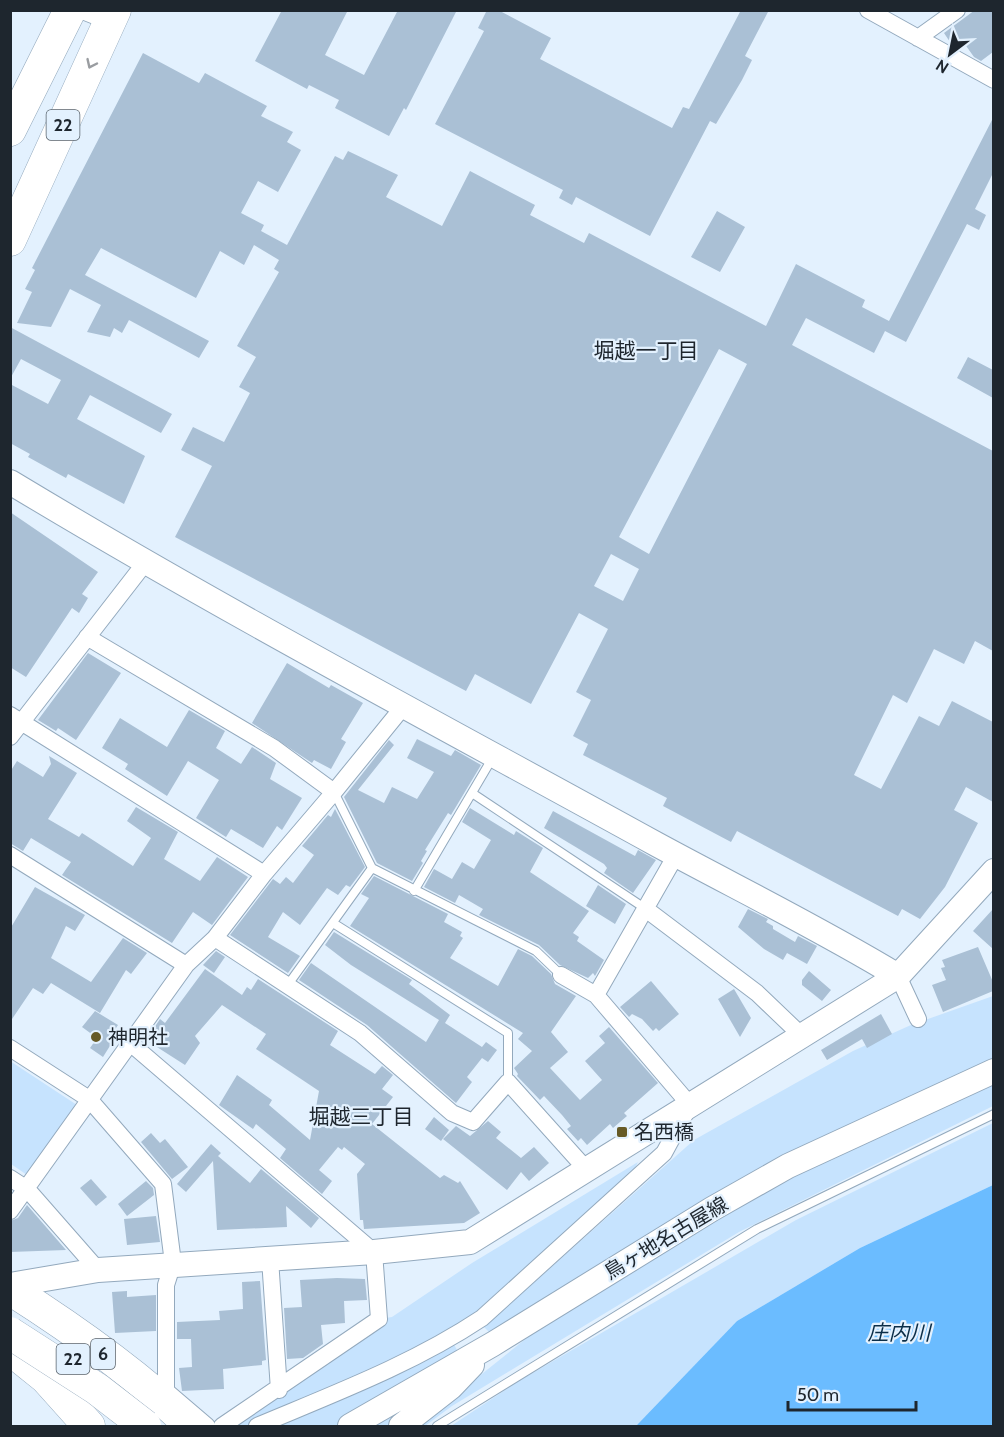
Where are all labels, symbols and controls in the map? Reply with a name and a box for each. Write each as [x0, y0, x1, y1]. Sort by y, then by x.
north arrow [920, 24, 980, 84]
text: N [932, 55, 952, 77]
one-way arrow [86, 57, 98, 68]
road number: 22 [46, 110, 80, 140]
district label: 堀越一丁目 [594, 338, 699, 363]
place label: 神明社 [108, 1025, 168, 1049]
marker: 神明社 [89, 1030, 103, 1044]
district label: 堀越三丁目 [309, 1104, 414, 1129]
place label: 名西橋 [634, 1120, 694, 1144]
marker: 名西橋 [615, 1125, 629, 1139]
street label: 鳥ヶ地名古屋線 [600, 1192, 732, 1284]
water label: 庄内川 [868, 1320, 932, 1345]
road number: 6 [91, 1339, 115, 1369]
road number: 22 [56, 1344, 90, 1374]
scale bar [788, 1374, 916, 1412]
text: 50 m [797, 1384, 839, 1406]

